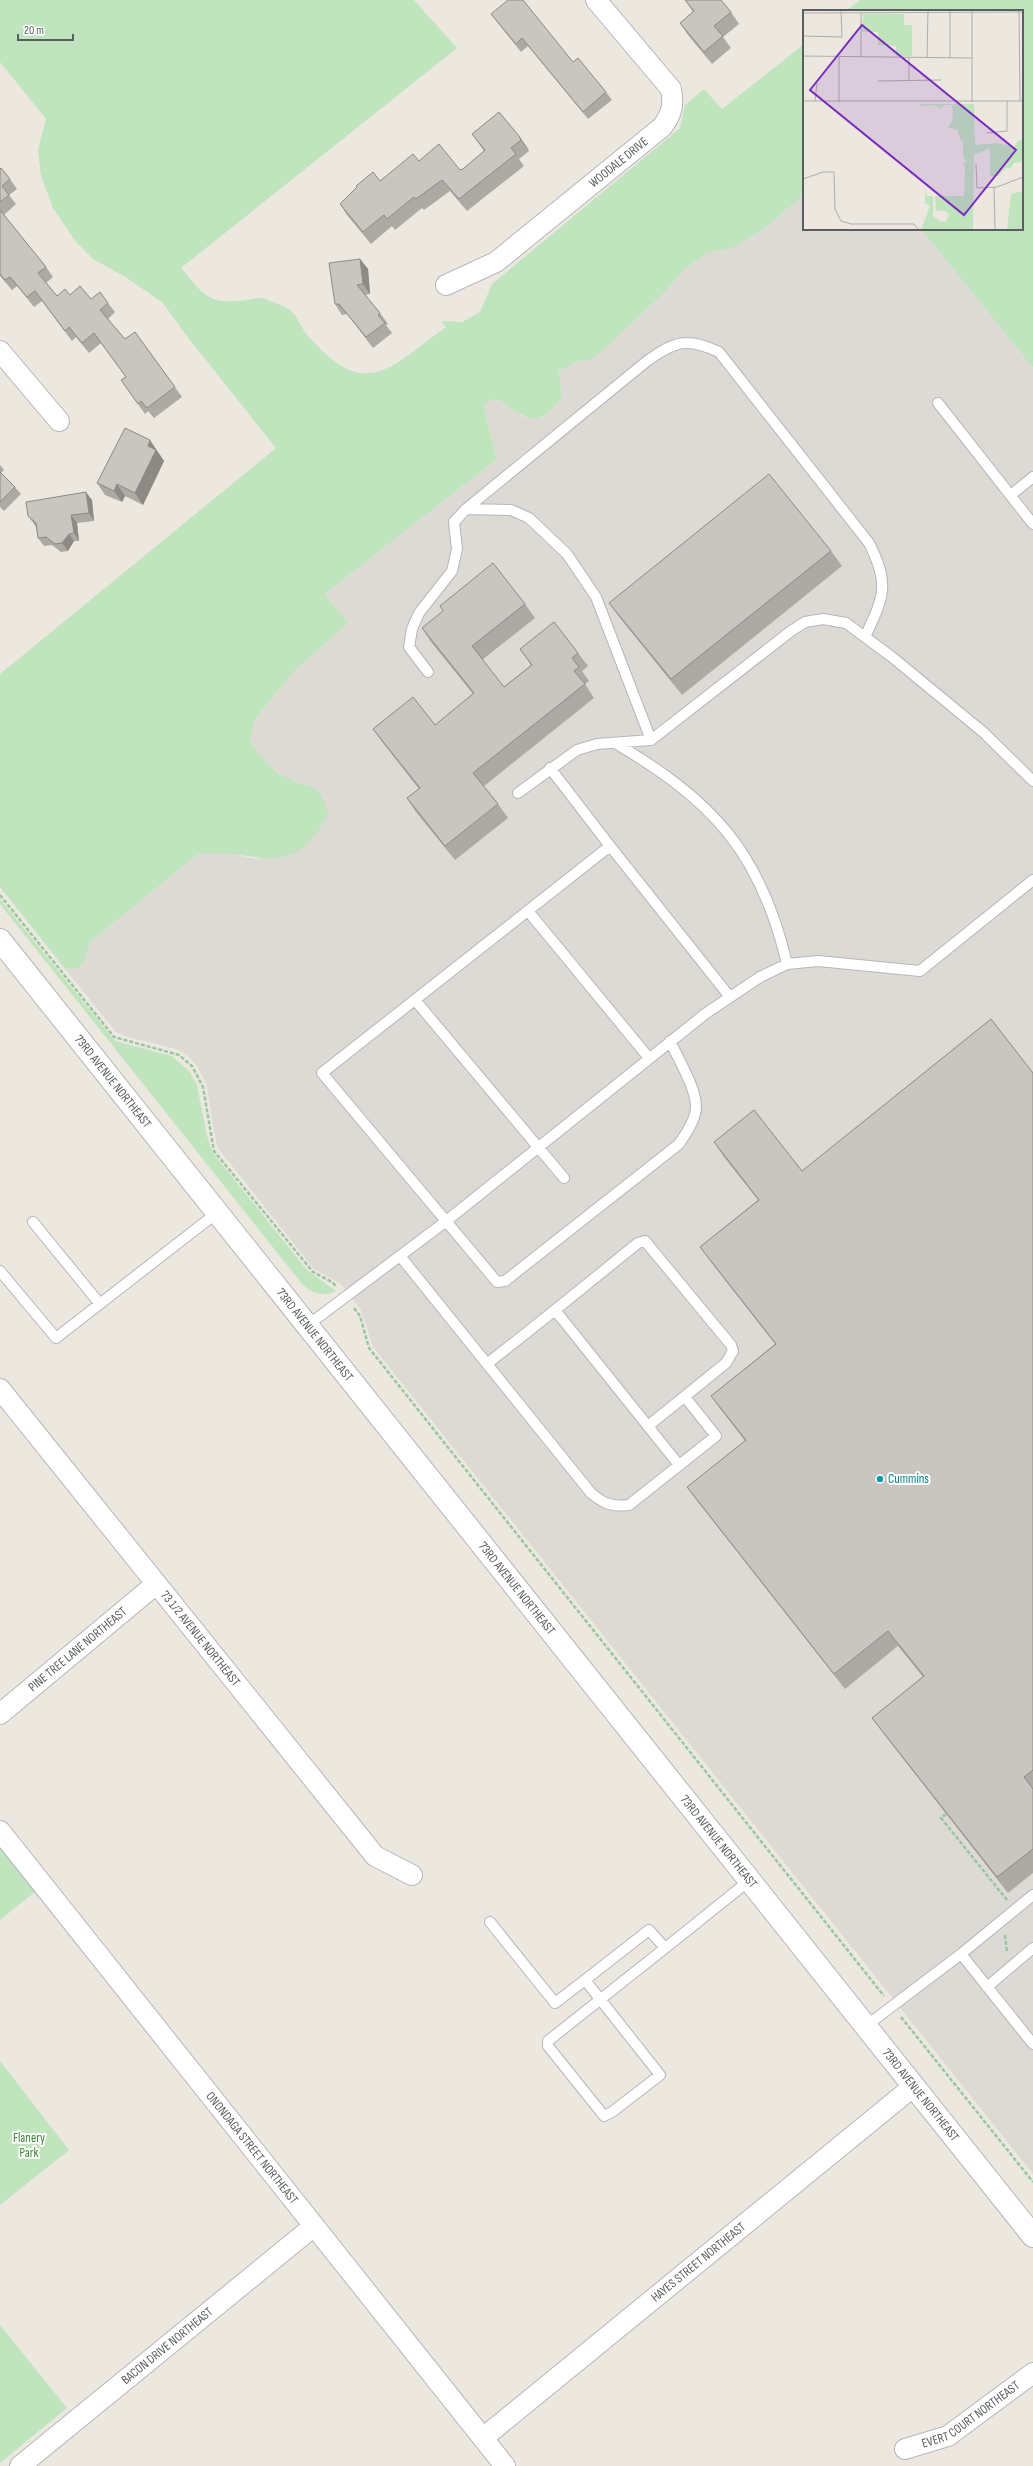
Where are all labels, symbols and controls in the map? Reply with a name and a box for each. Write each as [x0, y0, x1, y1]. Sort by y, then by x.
inset map [803, 10, 1023, 230]
scale bar [18, 16, 73, 42]
text: 20 m [24, 23, 44, 38]
street label: WOODALE DRIVE [586, 134, 651, 191]
street label: 73RD AVENUE NORTHEAST [71, 1032, 155, 1131]
street label: 73RD AVENUE NORTHEAST [273, 1285, 357, 1385]
place label: Cummins [888, 1471, 929, 1487]
marker: Cummins [875, 1474, 885, 1484]
street label: 73RD AVENUE NORTHEAST [475, 1539, 559, 1638]
street label: 73 1/2 AVENUE NORTHEAST [157, 1587, 244, 1690]
street label: PINE TREE LANE NORTHEAST [25, 1604, 130, 1695]
street label: 73RD AVENUE NORTHEAST [677, 1792, 761, 1891]
street label: 73RD AVENUE NORTHEAST [879, 2045, 963, 2145]
street label: ONONDAGA STREET NORTHEAST [202, 2089, 302, 2207]
park label: Flanery Park [13, 2130, 45, 2161]
street label: HAYES STREET NORTHEAST [648, 2219, 749, 2305]
street label: BACON DRIVE NORTHEAST [118, 2304, 216, 2388]
street label: EVERT COURT NORTHEAST [920, 2378, 1023, 2452]

